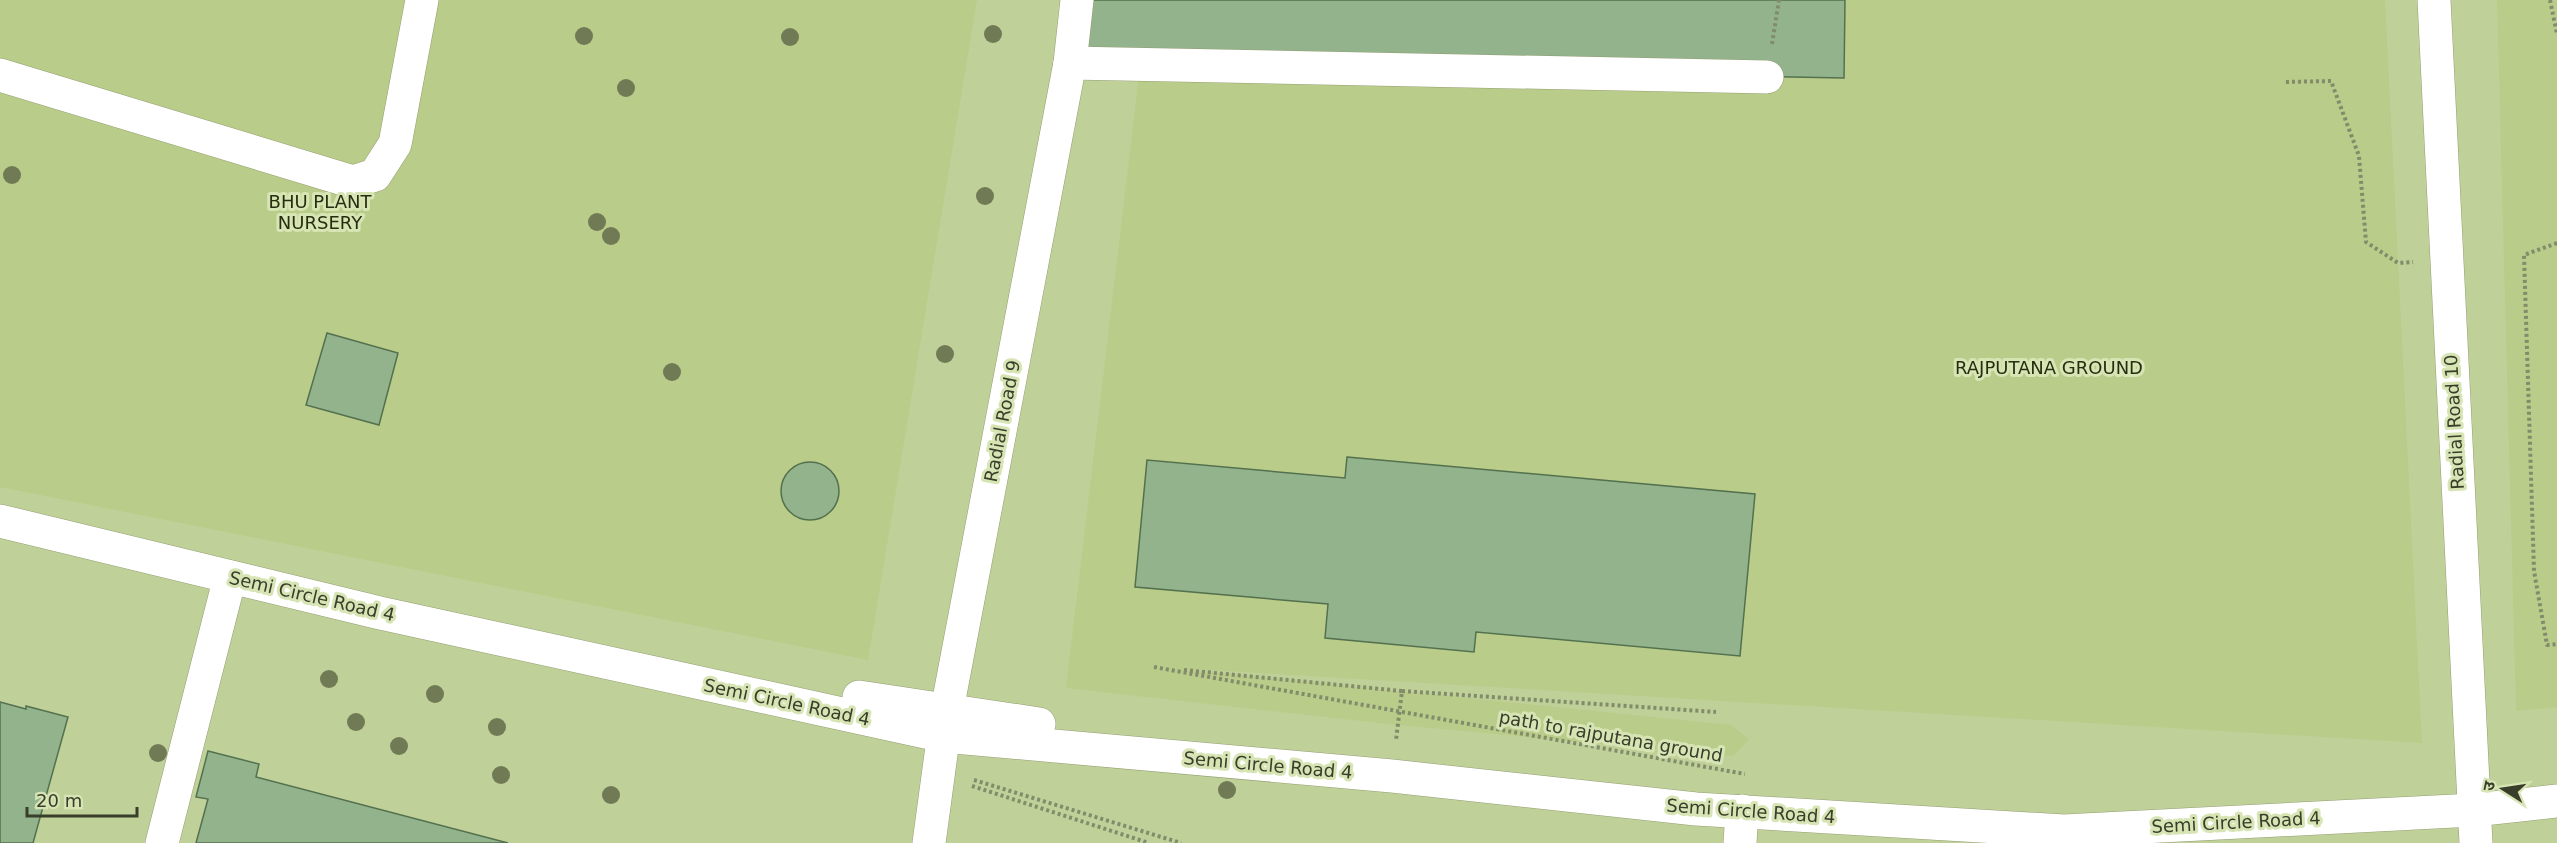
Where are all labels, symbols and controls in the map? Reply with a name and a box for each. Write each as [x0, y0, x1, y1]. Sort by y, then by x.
park label: BHU PLANT NURSERY [269, 191, 372, 233]
street label: Radial Road 10 [2440, 354, 2468, 490]
park label: RAJPUTANA GROUND [1955, 357, 2143, 378]
street label: Radial Road 9 [980, 358, 1024, 484]
street label: Semi Circle Road 4 [227, 567, 397, 625]
street label: Semi Circle Road 4 [702, 674, 872, 730]
street label: path to rajputana ground [1498, 706, 1724, 766]
street label: Semi Circle Road 4 [1183, 747, 1353, 783]
north arrow [2473, 759, 2533, 819]
text: उ [2479, 779, 2499, 793]
scale bar [27, 780, 136, 818]
text: 20 m [36, 790, 82, 811]
street label: Semi Circle Road 4 [1666, 795, 1836, 827]
street label: Semi Circle Road 4 [2151, 807, 2321, 837]

